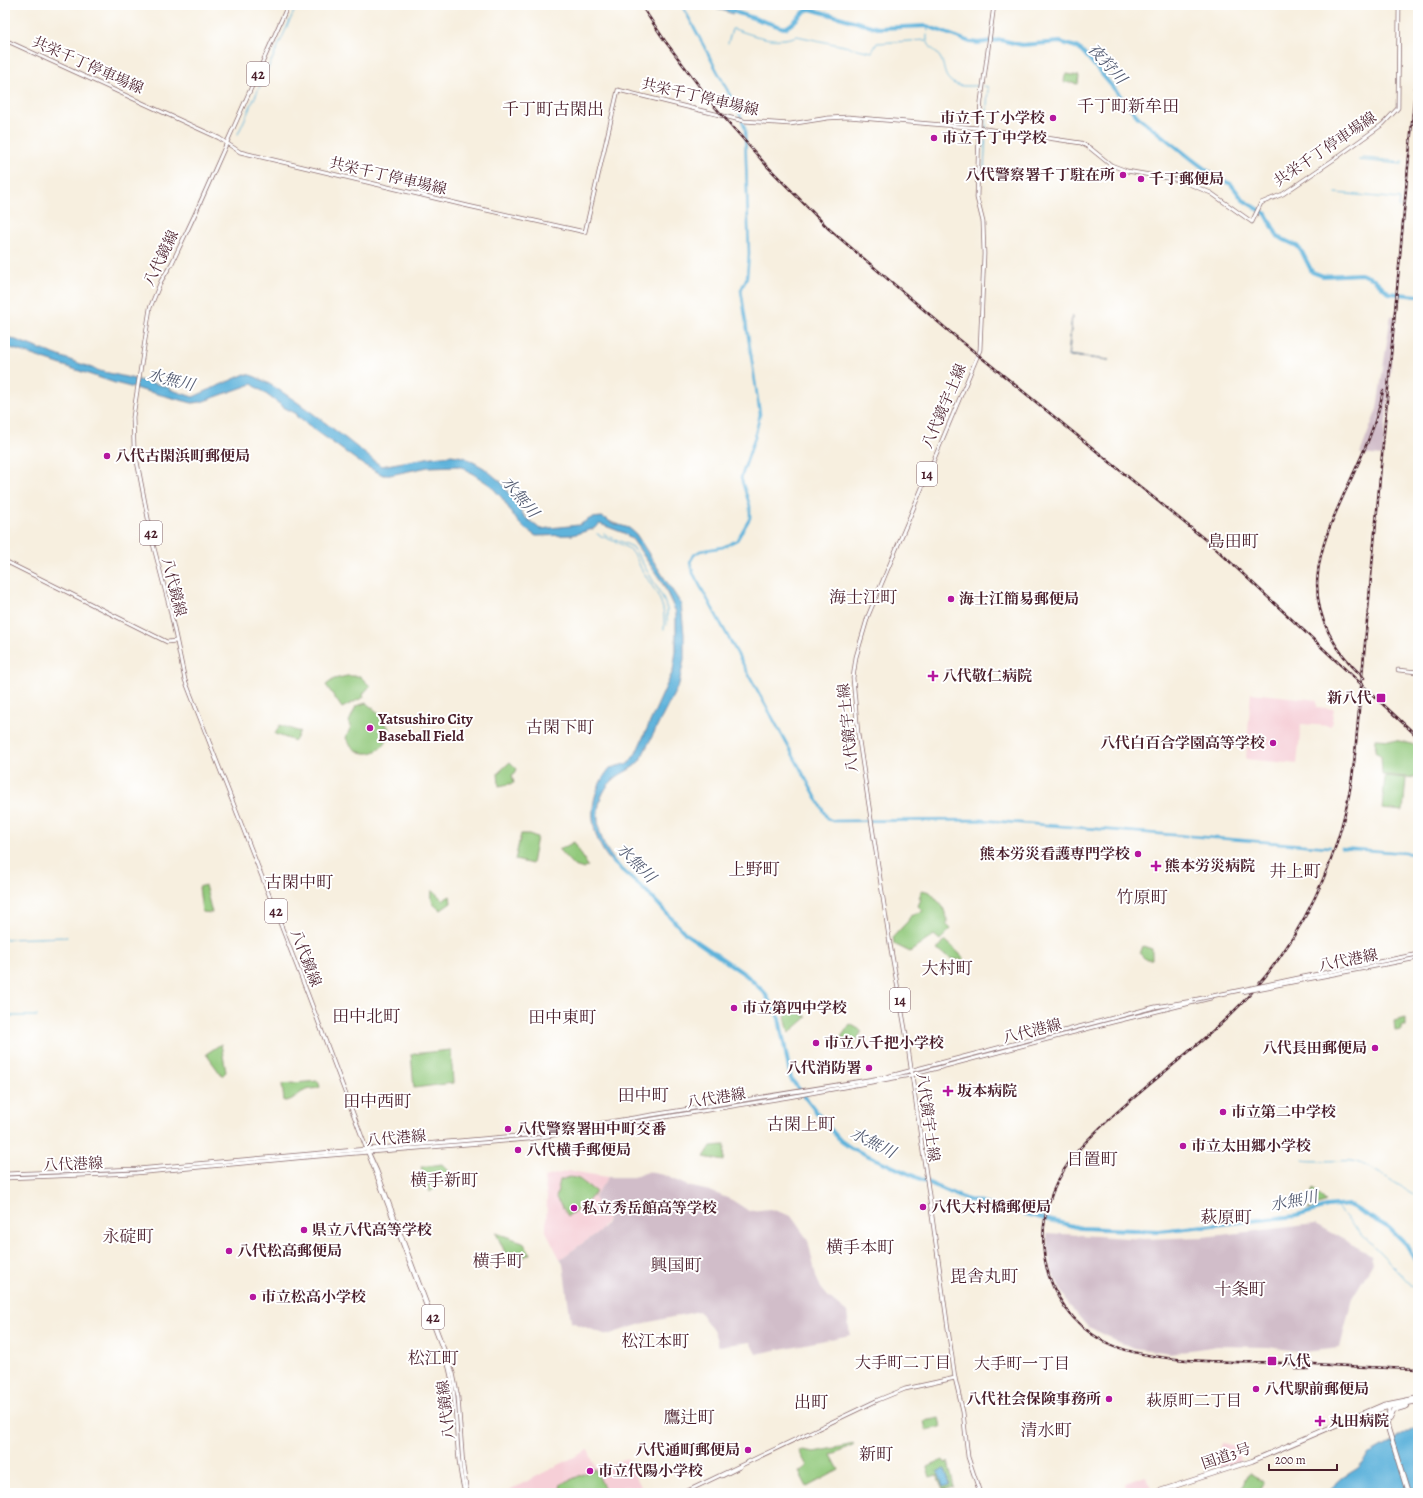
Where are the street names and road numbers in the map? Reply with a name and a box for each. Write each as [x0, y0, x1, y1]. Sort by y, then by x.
street label: 共栄千丁停車場線 [29, 31, 147, 99]
road number: 42 [247, 62, 269, 86]
street label: 共栄千丁停車場線 [639, 74, 761, 120]
street label: 共栄千丁停車場線 [1270, 107, 1380, 191]
street label: 共栄千丁停車場線 [327, 153, 449, 199]
street label: 八代鏡線 [139, 227, 183, 289]
street label: 八代鏡宇土線 [917, 361, 971, 451]
road number: 14 [917, 462, 937, 486]
road number: 42 [140, 521, 162, 545]
street label: 八代鏡線 [157, 555, 191, 619]
street label: 八代鏡宇土線 [833, 682, 863, 774]
road number: 42 [265, 899, 287, 923]
street label: 八代鏡線 [286, 926, 326, 990]
street label: 八代港線 [1317, 944, 1379, 976]
road number: 14 [890, 988, 910, 1012]
street label: 八代港線 [1000, 1014, 1064, 1048]
street label: 八代鏡宇土線 [912, 1071, 944, 1163]
street label: 八代港線 [685, 1083, 747, 1113]
street label: 八代港線 [365, 1125, 427, 1151]
street label: 八代港線 [43, 1153, 103, 1175]
road number: 42 [422, 1305, 444, 1329]
street label: 八代鏡線 [432, 1379, 460, 1441]
street label: 国道3号 [1199, 1438, 1253, 1474]

